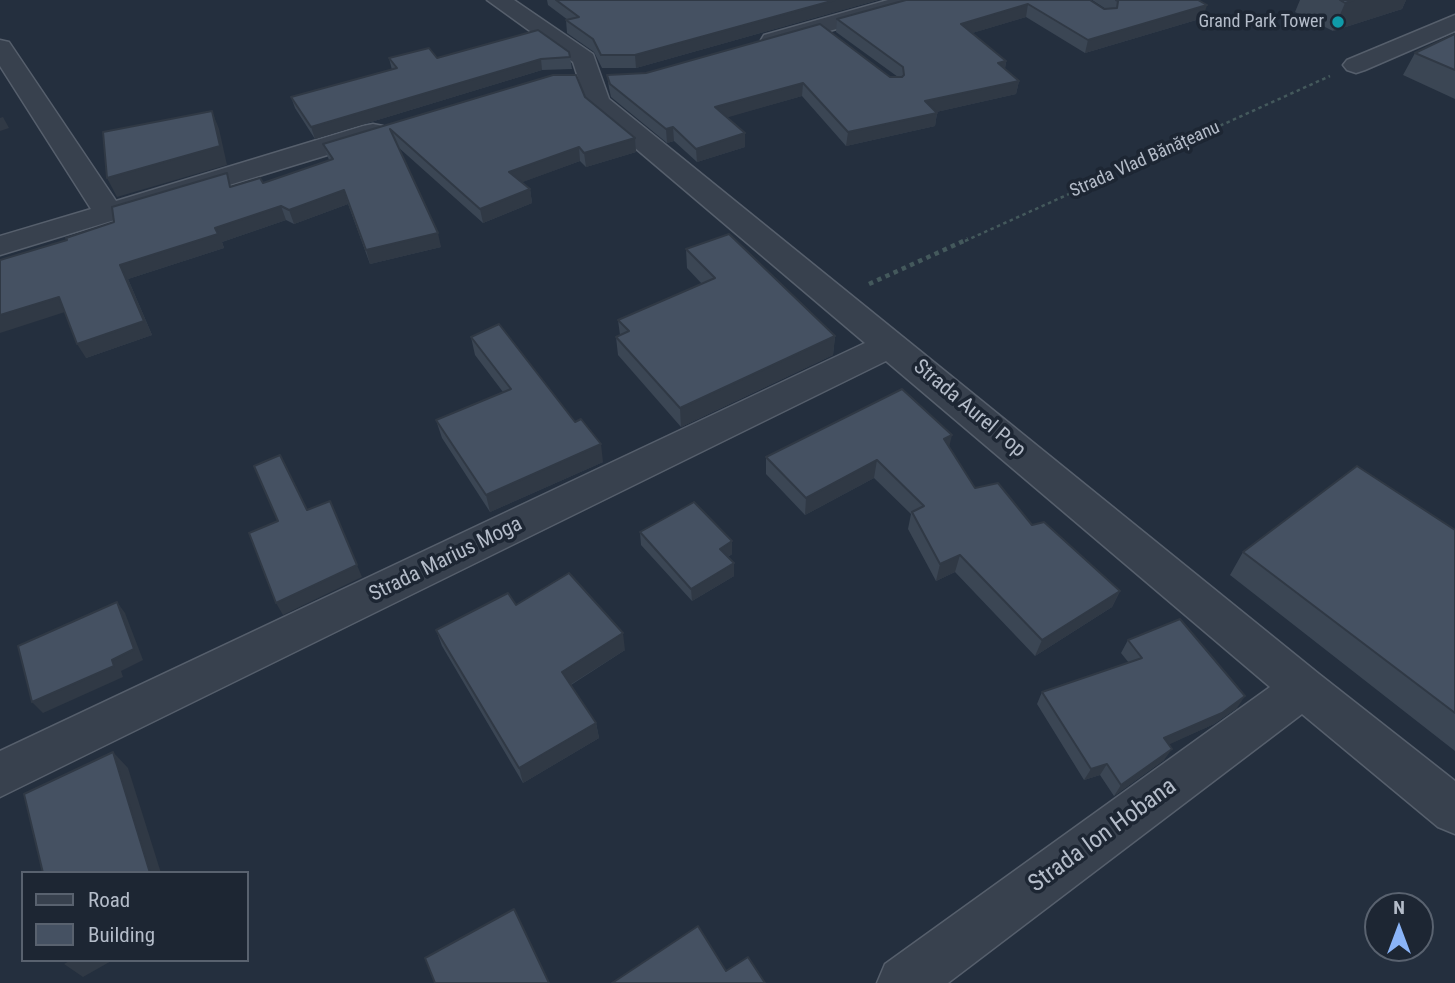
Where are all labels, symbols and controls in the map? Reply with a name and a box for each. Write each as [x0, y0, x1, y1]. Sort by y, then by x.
place label: Grand Park Tower [1198, 11, 1324, 33]
marker: Grand Park Tower [1330, 14, 1346, 30]
street label: Strada Vlad Bănățeanu [1067, 117, 1223, 203]
street label: Strada Aurel Pop [908, 355, 1030, 463]
street label: Strada Marius Moga [365, 512, 527, 608]
street label: Strada Ion Hobana [1024, 773, 1182, 899]
legend [21, 871, 248, 962]
text: Road [88, 888, 130, 912]
north arrow [1364, 892, 1434, 962]
text: N [1393, 896, 1405, 919]
text: Building [88, 923, 155, 947]

